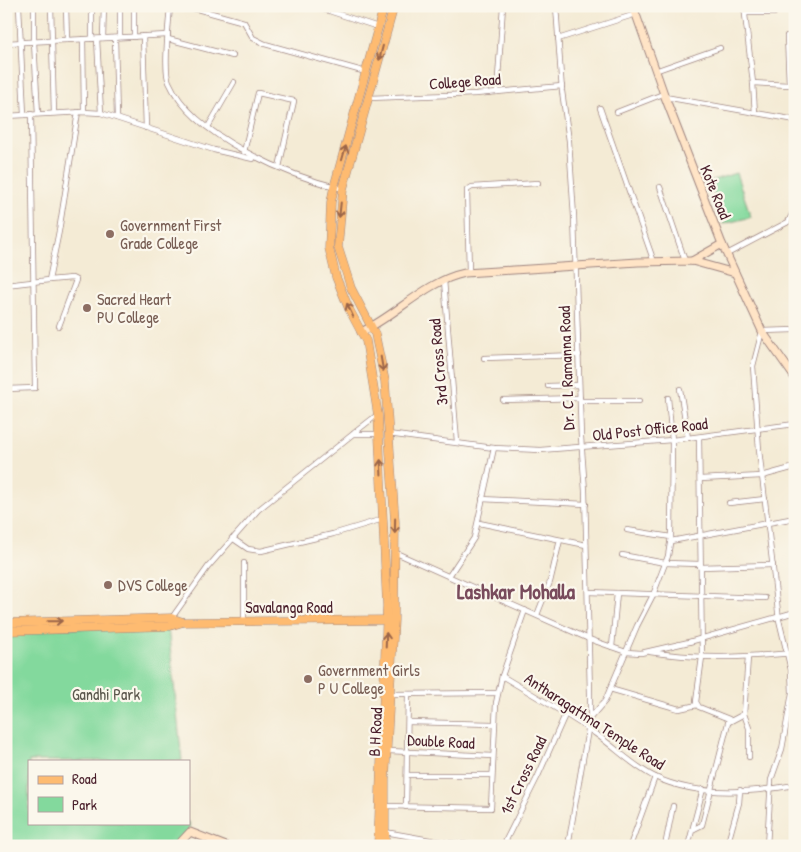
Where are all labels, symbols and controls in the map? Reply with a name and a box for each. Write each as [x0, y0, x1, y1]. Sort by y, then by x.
one-way arrow [376, 45, 385, 61]
street label: College Road [428, 68, 502, 94]
one-way arrow [340, 145, 350, 161]
street label: Kote Road [695, 162, 737, 222]
one-way arrow [335, 202, 345, 218]
place label: Government First Grade College [120, 214, 222, 254]
marker: Government First Grade College [104, 228, 116, 240]
place label: Sacred Heart PU College [97, 288, 172, 328]
marker: Sacred Heart PU College [81, 302, 93, 314]
one-way arrow [344, 303, 354, 318]
street label: Dr. C L Ramanna Road [553, 306, 579, 430]
street label: 3rd Cross Road [423, 318, 453, 406]
one-way arrow [378, 355, 388, 371]
street label: Old Post Office Road [591, 412, 709, 446]
one-way arrow [376, 459, 385, 475]
one-way arrow [390, 517, 400, 533]
place label: DVS College [118, 574, 188, 596]
district label: Lashkar Mohalla [457, 577, 576, 606]
marker: DVS College [102, 579, 114, 591]
street label: Savalanga Road [245, 596, 333, 618]
one-way arrow [46, 616, 63, 626]
one-way arrow [381, 632, 390, 648]
place label: Government Girls P U College [318, 659, 420, 699]
street label: Antharagattma Temple Road [521, 667, 669, 775]
marker: Government Girls P U College [302, 673, 314, 685]
park label: Gandhi Park [72, 683, 140, 705]
street label: B H Road [363, 707, 387, 757]
street label: Double Road [407, 728, 475, 754]
street label: 1st Cross Road [495, 732, 551, 818]
legend [28, 760, 190, 824]
text: Road [72, 768, 97, 789]
text: Park [72, 794, 97, 815]

